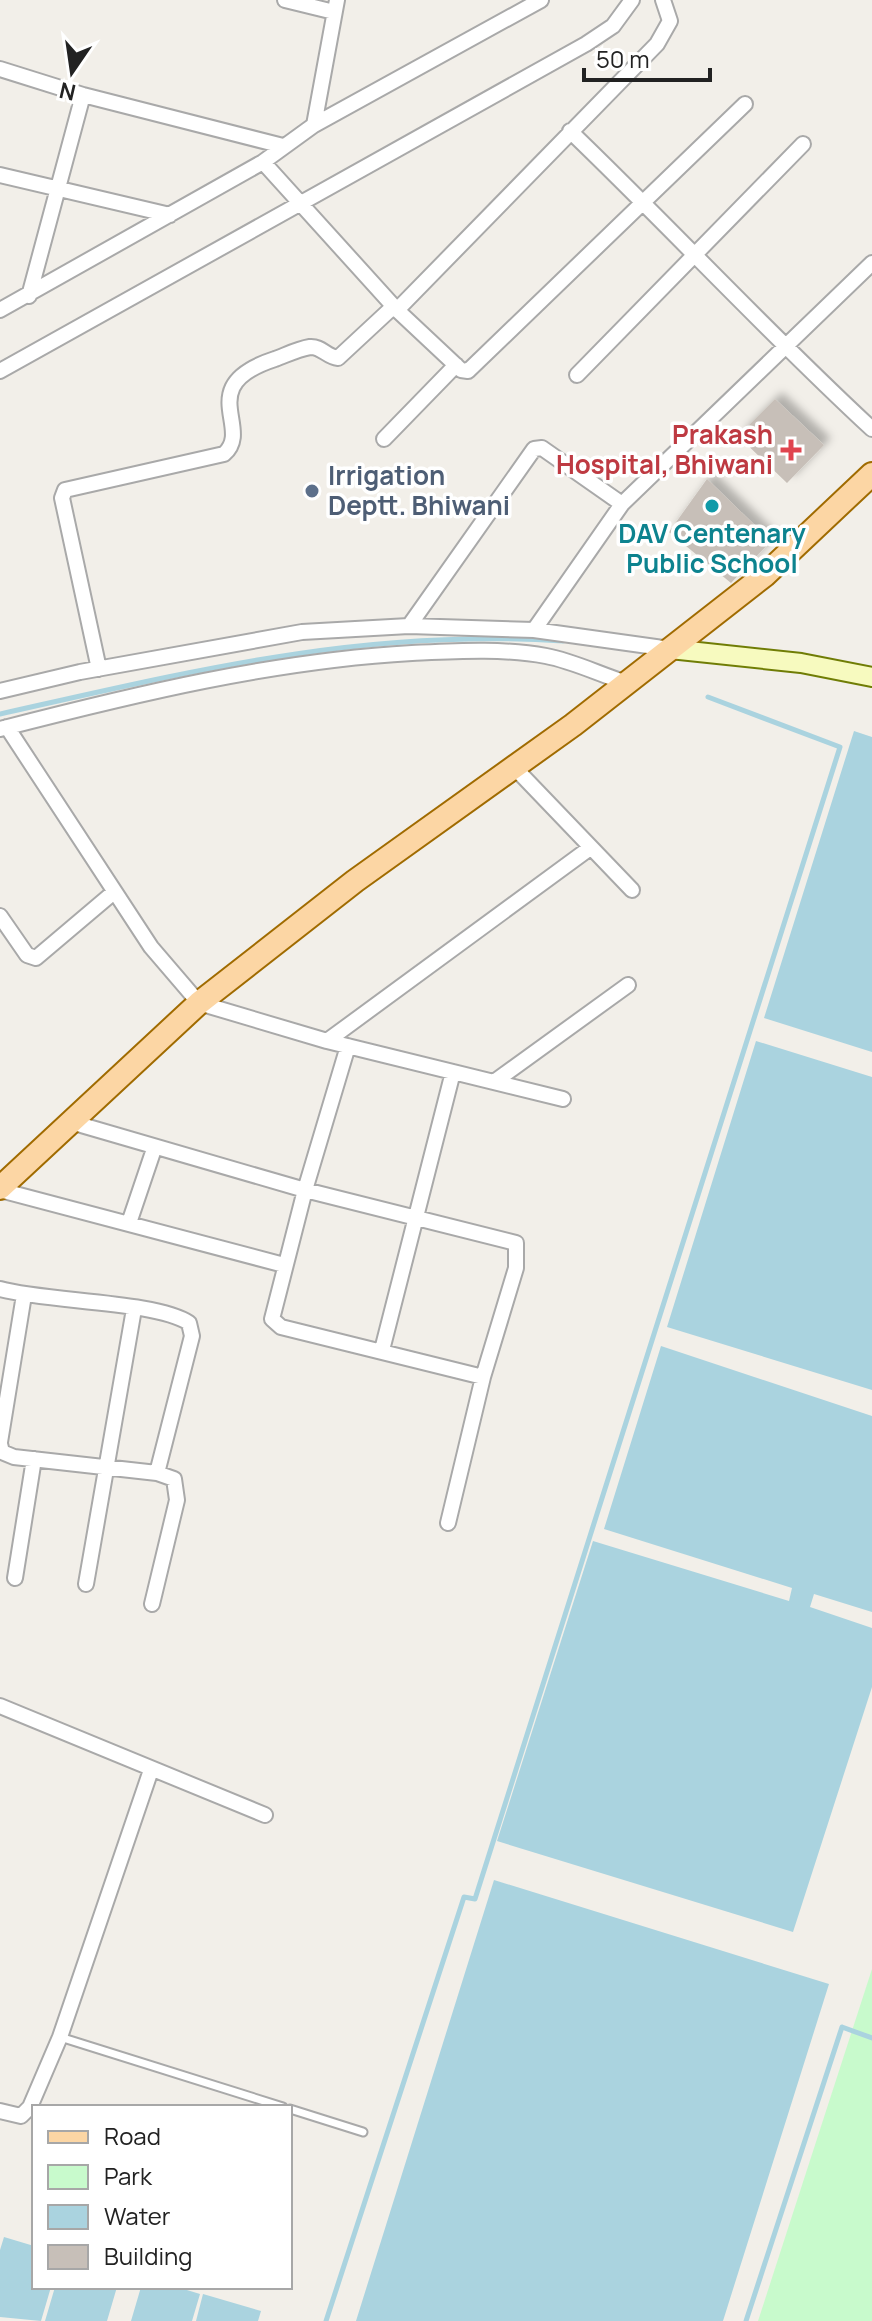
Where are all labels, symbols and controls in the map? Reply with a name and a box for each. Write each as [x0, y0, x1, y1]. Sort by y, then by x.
north arrow [32, 32, 112, 112]
scale bar [584, 32, 710, 82]
text: 50 m [596, 42, 650, 75]
text: N [56, 75, 79, 108]
place label: Prakash Hospital, Bhiwani [556, 416, 773, 482]
marker: Prakash Hospital, Bhiwani [780, 439, 802, 461]
place label: Irrigation Deptt. Bhiwani [328, 457, 510, 523]
marker: Irrigation Deptt. Bhiwani [303, 482, 321, 500]
marker: DAV Centenary Public School [703, 497, 721, 515]
place label: DAV Centenary Public School [618, 515, 806, 581]
legend [32, 2105, 292, 2289]
text: Road [104, 2119, 161, 2152]
text: Park [104, 2159, 153, 2192]
text: Water [104, 2199, 171, 2232]
text: Building [104, 2239, 192, 2272]

